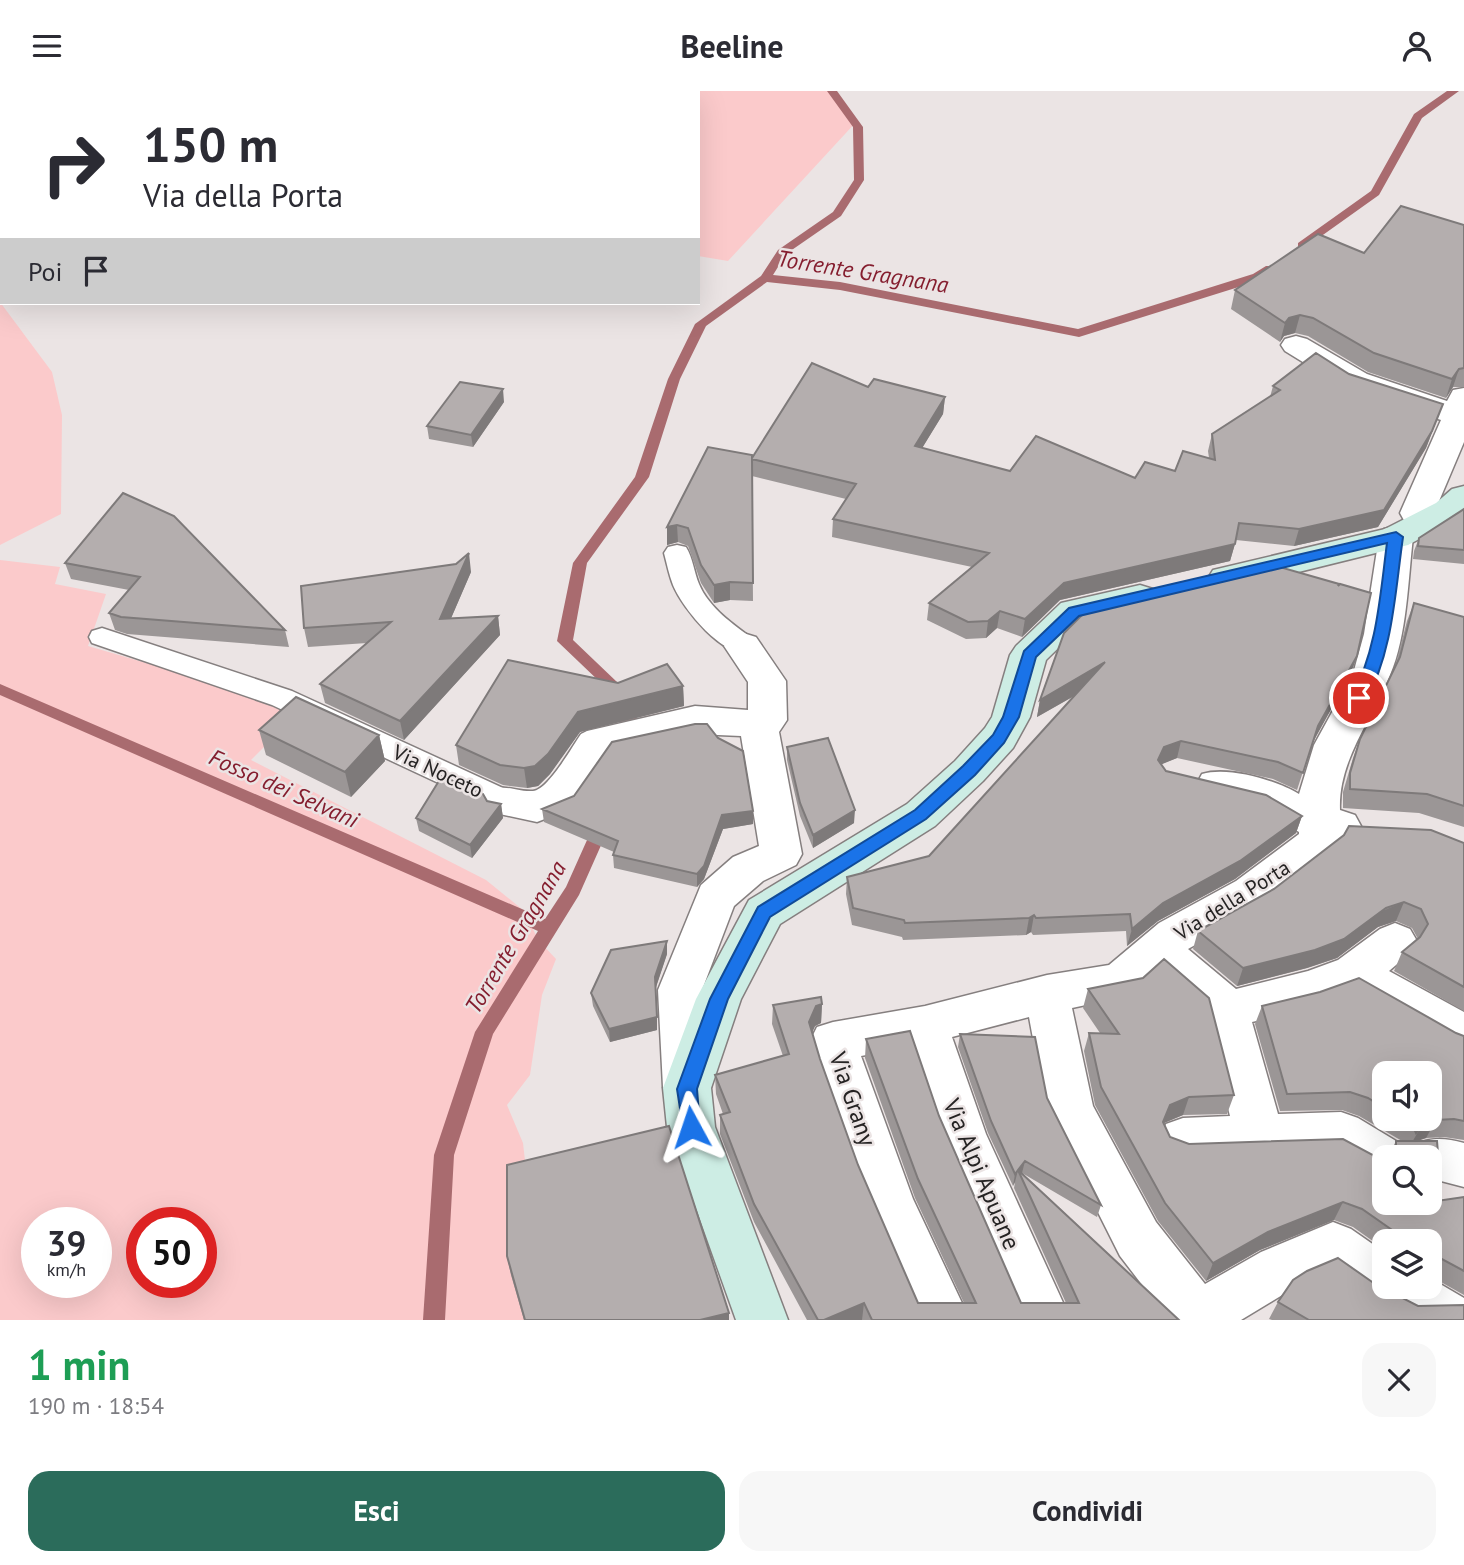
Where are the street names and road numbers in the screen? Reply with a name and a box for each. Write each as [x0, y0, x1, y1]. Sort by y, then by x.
street label: Via Noceto [388, 738, 488, 804]
street label: Via della Porta [1168, 854, 1295, 947]
street label: Via Grany [822, 1047, 884, 1150]
street label: Via Alpi Apuane [936, 1093, 1028, 1254]

